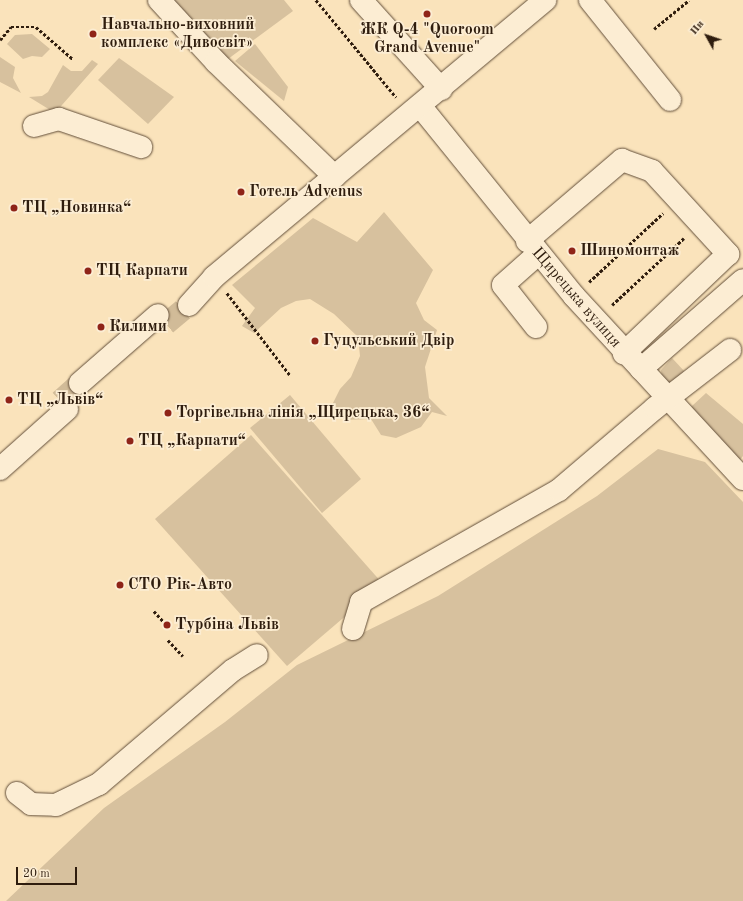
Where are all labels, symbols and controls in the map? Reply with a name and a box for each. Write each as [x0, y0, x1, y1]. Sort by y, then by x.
marker: ЖК Q-4 "Quoroom Grand Avenue" [422, 9, 432, 19]
place label: Навчально-виховний комплекс «Дивосвіт» [101, 15, 254, 53]
north arrow [687, 16, 727, 56]
text: Пн [688, 19, 707, 37]
place label: ЖК Q-4 "Quoroom Grand Avenue" [360, 20, 494, 58]
marker: Навчально-виховний комплекс «Дивосвіт» [88, 29, 98, 39]
place label: Готель Advenus [249, 182, 362, 202]
marker: Готель Advenus [236, 187, 246, 197]
place label: ТЦ „Новинка“ [22, 198, 131, 218]
marker: ТЦ „Новинка“ [9, 203, 19, 213]
place label: Шиномонтаж [580, 241, 679, 261]
street label: Щирецька вулиця [527, 244, 625, 352]
marker: Шиномонтаж [567, 246, 577, 256]
place label: ТЦ Карпати [96, 261, 188, 281]
marker: ТЦ Карпати [83, 266, 93, 276]
place label: Килими [109, 317, 167, 337]
marker: Килими [96, 322, 106, 332]
place label: Гуцульський Двір [323, 331, 454, 351]
marker: Гуцульський Двір [310, 336, 320, 346]
place label: ТЦ „Львів“ [17, 390, 103, 410]
marker: ТЦ „Львів“ [4, 395, 14, 405]
place label: Торгівельна лінія „Щирецька, 36“ [176, 403, 429, 423]
marker: Торгівельна лінія „Щирецька, 36“ [163, 408, 173, 418]
place label: ТЦ „Карпати“ [138, 431, 246, 451]
marker: ТЦ „Карпати“ [125, 436, 135, 446]
place label: СТО Рік-Авто [128, 575, 232, 595]
marker: СТО Рік-Авто [115, 580, 125, 590]
place label: Турбіна Львів [175, 615, 279, 635]
marker: Турбіна Львів [162, 620, 172, 630]
scale bar [18, 859, 79, 885]
text: 20 m [23, 868, 50, 880]

